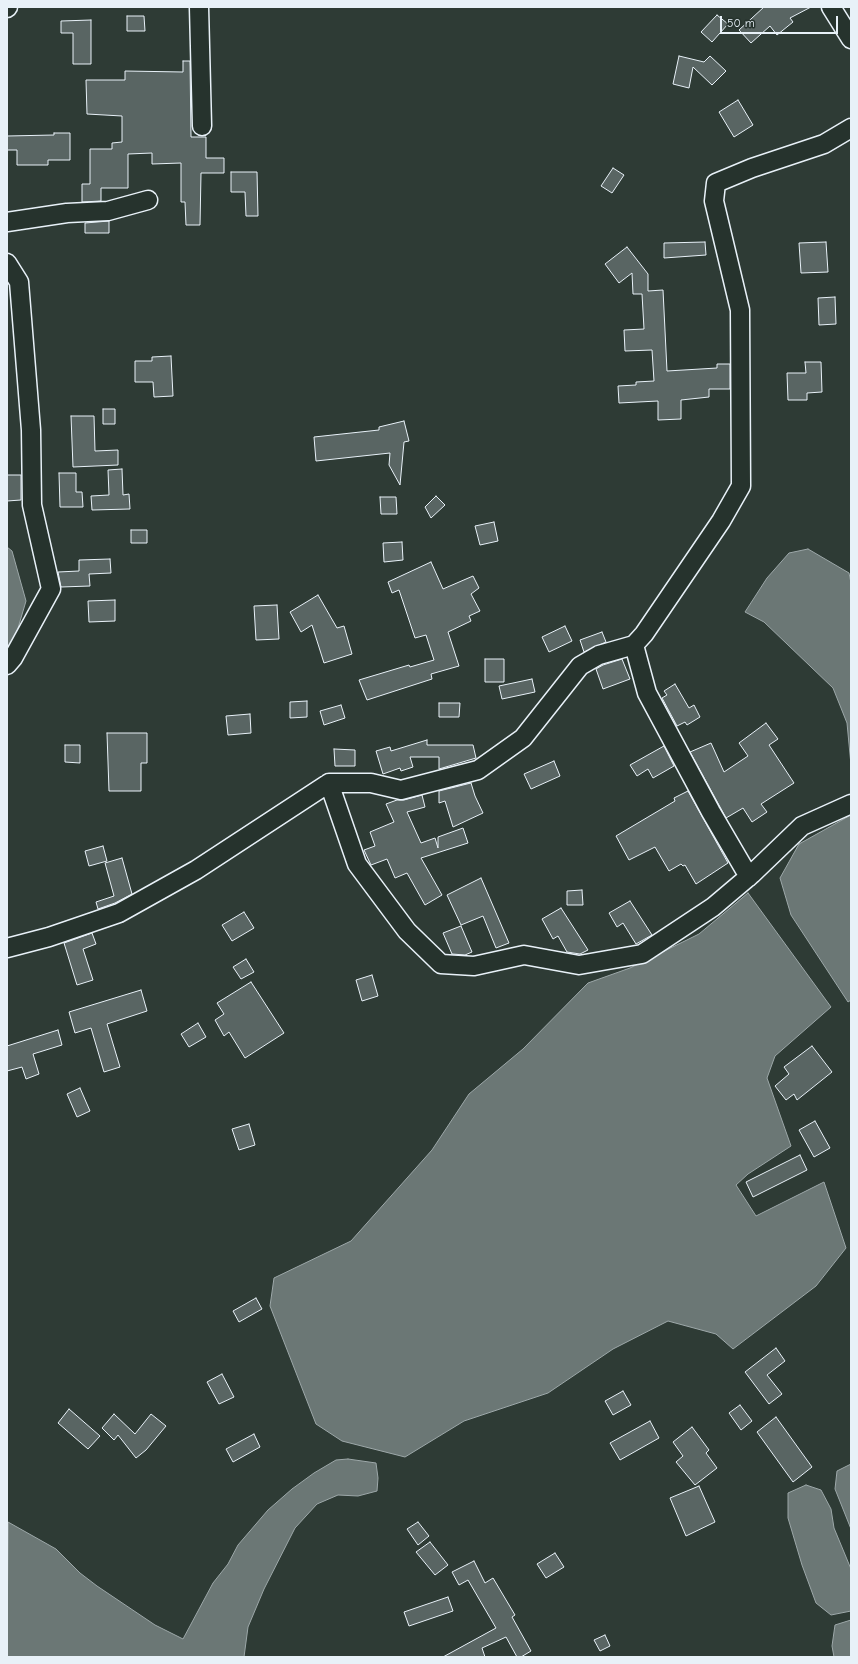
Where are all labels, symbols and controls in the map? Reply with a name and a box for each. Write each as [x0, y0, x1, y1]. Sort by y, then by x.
scale bar [722, 8, 840, 34]
text: 50 m [727, 16, 755, 30]

